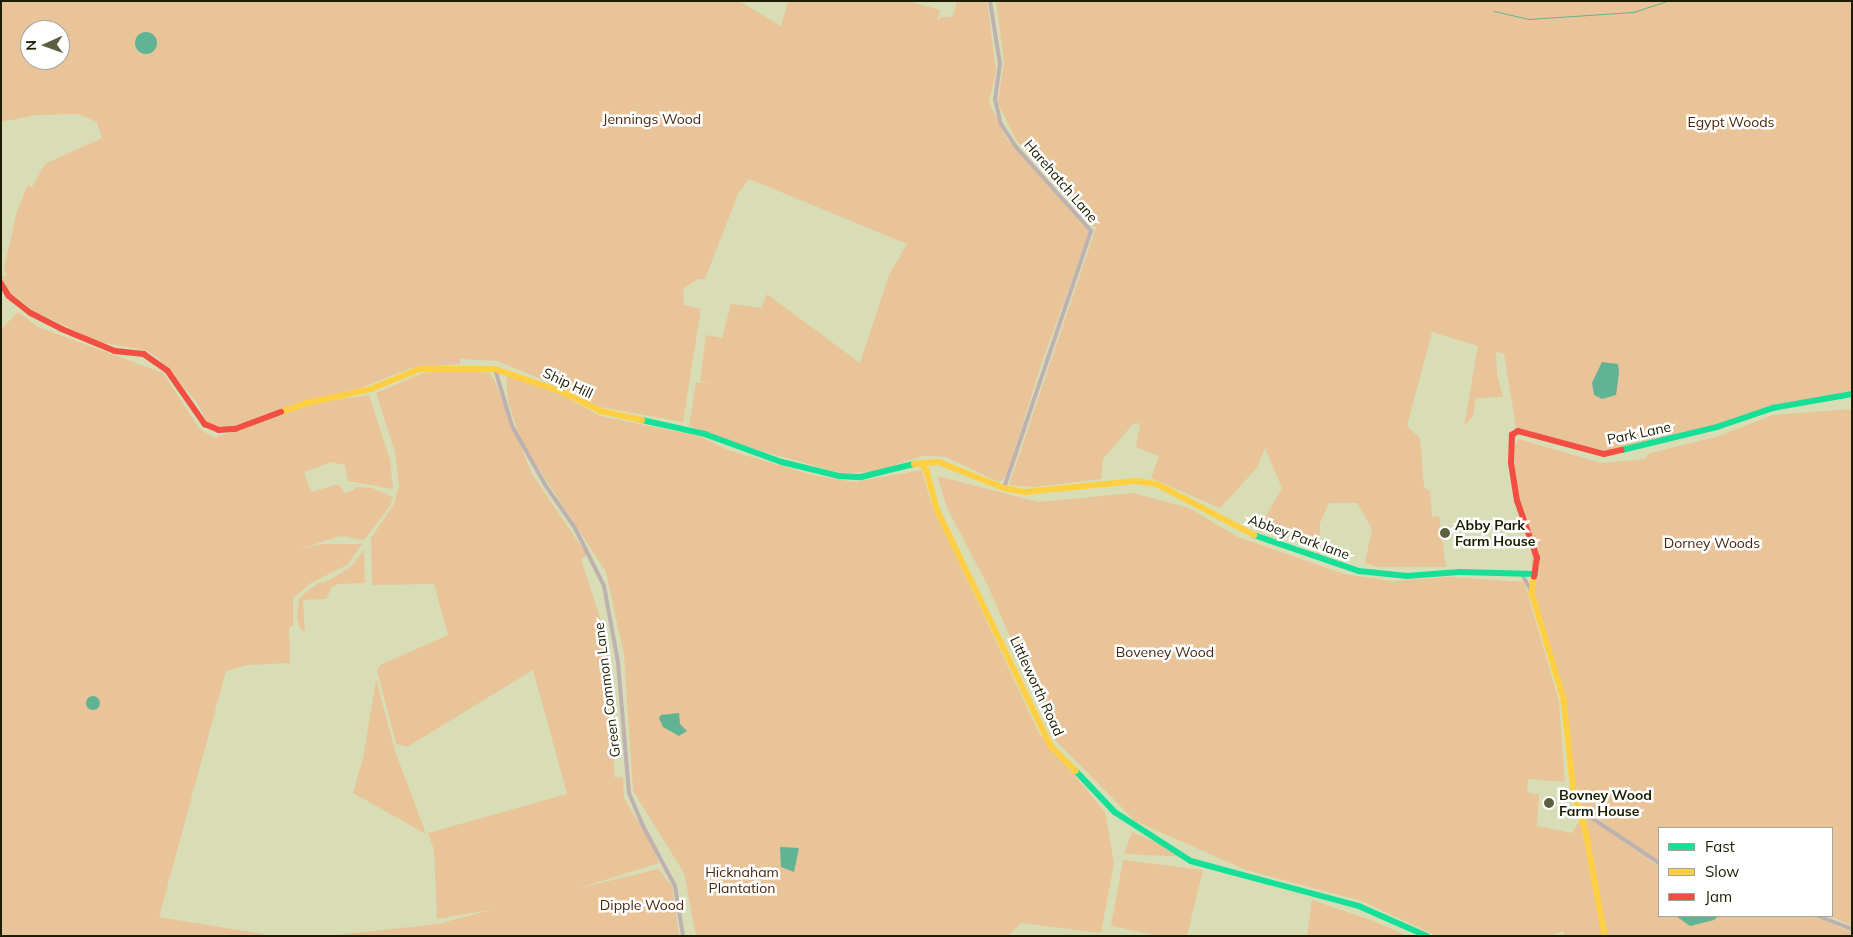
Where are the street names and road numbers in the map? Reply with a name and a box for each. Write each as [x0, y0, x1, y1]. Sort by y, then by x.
street label: Harehatch Lane [1021, 136, 1101, 226]
street label: Ship Hill [540, 364, 596, 402]
street label: Park Lane [1605, 418, 1673, 448]
street label: Abbey Park lane [1246, 511, 1352, 563]
street label: Green Common Lane [590, 622, 624, 758]
street label: Littleworth Road [1007, 633, 1067, 739]

